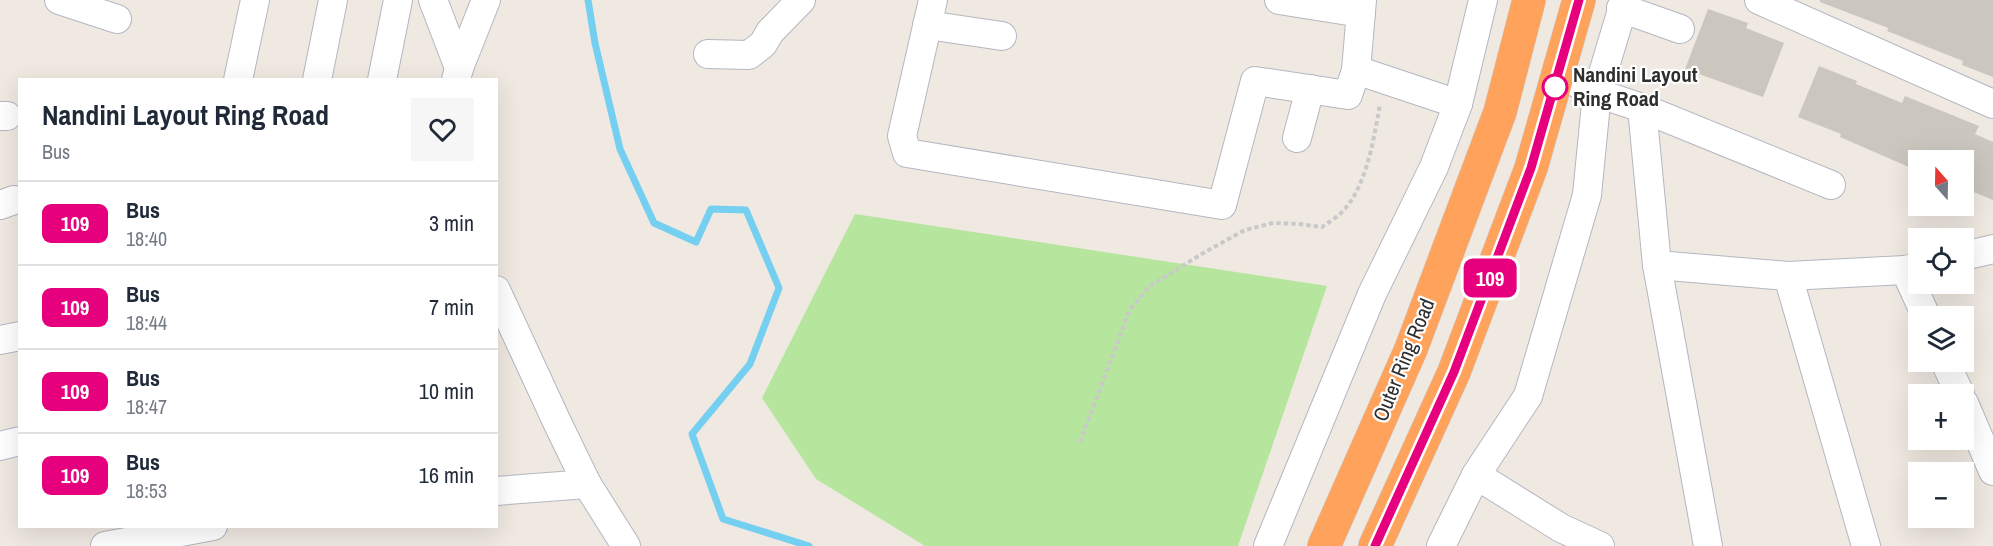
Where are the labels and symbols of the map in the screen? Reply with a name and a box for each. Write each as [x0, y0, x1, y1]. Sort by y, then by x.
place label: Nandini Layout Ring Road [1573, 60, 1698, 113]
marker: Nandini Layout Ring Road [1542, 74, 1568, 100]
north arrow [1908, 150, 1974, 216]
line badge: 109 [1456, 258, 1524, 298]
street label: Outer Ring Road [1366, 294, 1441, 426]

